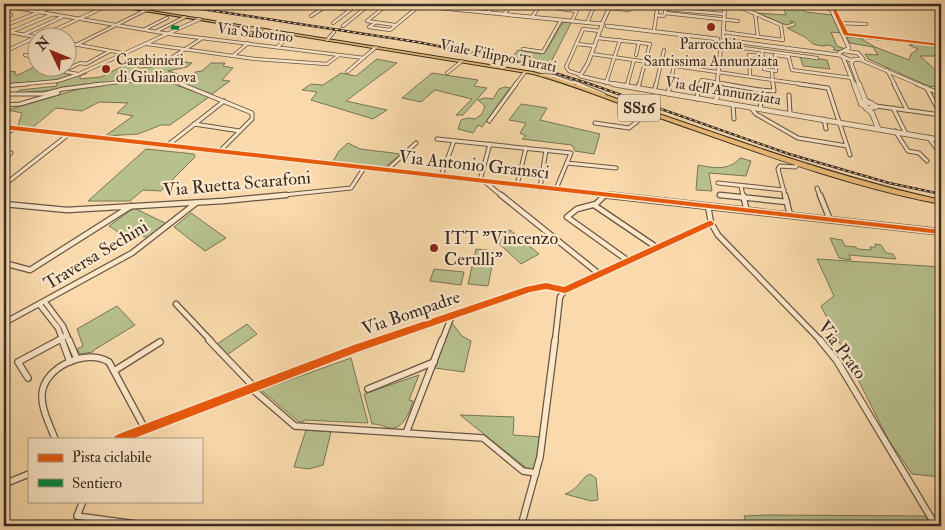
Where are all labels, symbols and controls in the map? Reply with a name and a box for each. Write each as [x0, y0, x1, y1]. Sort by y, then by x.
street label: Via Sabotino [216, 19, 294, 47]
marker: Parrocchia Santissima Annunziata [705, 21, 717, 33]
north arrow [28, 28, 78, 78]
text: N [32, 33, 54, 55]
street label: Viale Filippo Turati [438, 35, 558, 78]
place label: Parrocchia Santissima Annunziata [643, 35, 779, 71]
place label: Carabinieri di Giulianova [116, 51, 197, 87]
marker: Carabinieri di Giulianova [100, 63, 112, 75]
street label: Via dell'Annunziata [664, 72, 783, 110]
road number: SS16 [618, 95, 660, 122]
street label: Via Antonio Gramsci [397, 146, 551, 184]
street label: Via Ruetta Scarafoni [162, 166, 312, 202]
street label: Traversa Sechini [40, 215, 152, 295]
place label: ITT "Vincenzo Cerulli" [444, 227, 558, 271]
marker: ITT "Vincenzo Cerulli" [428, 242, 440, 254]
street label: Via Bompadre [359, 285, 464, 341]
street label: Via Prato [812, 316, 872, 384]
legend [28, 438, 202, 502]
text: Pista ciclabile [72, 448, 151, 467]
text: Sentiero [72, 474, 122, 493]

